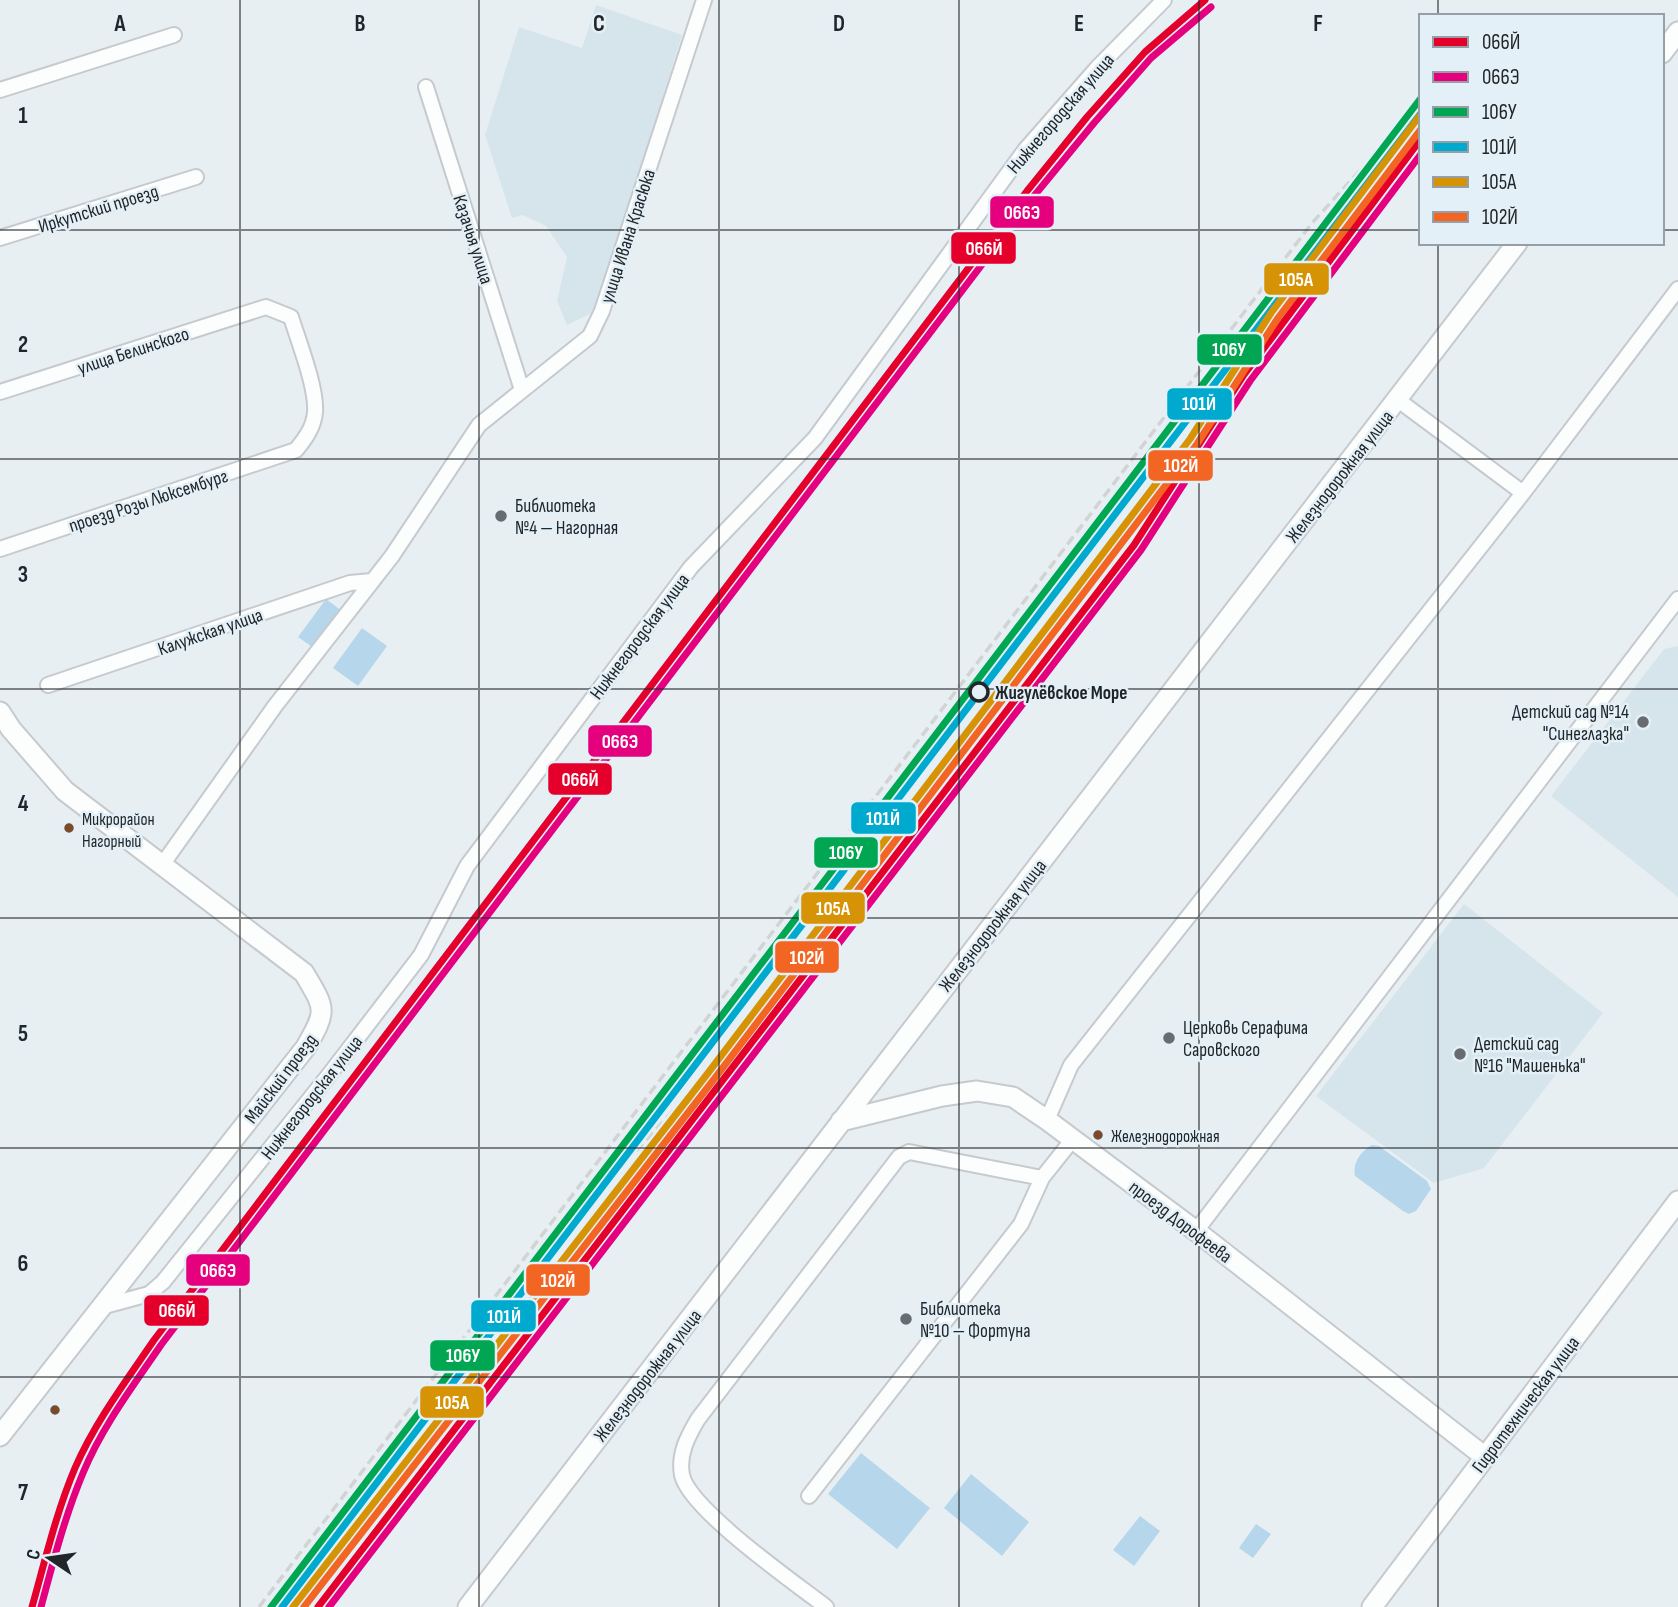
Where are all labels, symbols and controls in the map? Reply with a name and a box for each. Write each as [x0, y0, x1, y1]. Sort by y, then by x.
text: A [114, 10, 127, 38]
text: B [355, 10, 366, 38]
text: C [593, 10, 605, 38]
text: D [833, 10, 845, 38]
text: E [1074, 10, 1084, 38]
text: F [1313, 10, 1323, 38]
legend [1419, 14, 1664, 245]
text: 066Й [1482, 30, 1520, 55]
street label: Нижнегородская улица [1003, 49, 1119, 179]
text: 066Э [1482, 65, 1520, 90]
text: 106У [1482, 100, 1517, 125]
text: 1 [18, 102, 28, 130]
text: 101Й [1482, 135, 1517, 160]
street label: улица Ивана Красюка [596, 167, 661, 306]
text: 105А [1482, 170, 1517, 195]
street label: Иркутский проезд [36, 180, 161, 239]
street label: Казачья улица [447, 192, 498, 287]
line badge: 066Э [989, 195, 1055, 229]
text: 066Э [1004, 202, 1040, 225]
text: 102Й [1482, 205, 1518, 230]
line badge: 066Й [950, 231, 1017, 265]
text: 066Й [965, 238, 1003, 261]
line badge: 105А [1263, 262, 1330, 296]
text: 105А [1279, 269, 1314, 292]
street label: улица Белинского [75, 323, 192, 380]
text: 2 [18, 331, 28, 359]
line badge: 106У [1196, 333, 1263, 366]
text: 106У [1212, 339, 1246, 362]
line badge: 101Й [1166, 387, 1233, 421]
text: 101Й [1182, 393, 1216, 416]
street label: Железнодорожная улица [1281, 406, 1399, 548]
line badge: 102Й [1147, 449, 1214, 482]
text: 102Й [1164, 455, 1198, 478]
street label: проезд Розы Люксембург [66, 465, 231, 538]
place label: Библиотека №4 — Нагорная [515, 495, 618, 540]
marker: Библиотека №4 — Нагорная [493, 508, 509, 524]
text: 3 [18, 561, 28, 589]
street label: Нижнегородская улица [585, 569, 695, 704]
street label: Калужская улица [155, 604, 266, 661]
marker: Жигулёвское Море [969, 682, 989, 702]
place label: Жигулёвское Море [995, 682, 1127, 705]
place label: Детский сад №14 "Синеглазка" [1512, 701, 1629, 746]
marker: Детский сад №14 "Синеглазка" [1635, 714, 1651, 730]
line badge: 066Э [587, 724, 653, 758]
text: 066Э [602, 731, 638, 754]
line badge: 066Й [547, 762, 613, 796]
text: 066Й [561, 769, 599, 792]
text: 4 [18, 790, 29, 818]
line badge: 101Й [850, 801, 917, 835]
text: 101Й [866, 808, 900, 831]
place label: Микрорайон Нагорный [82, 810, 155, 852]
marker: Микрорайон Нагорный [62, 821, 76, 835]
line badge: 106У [813, 836, 879, 869]
text: 106У [829, 842, 863, 865]
street label: Железнодорожная улица [934, 855, 1052, 997]
line badge: 105А [800, 891, 866, 925]
text: 105А [816, 898, 851, 921]
line badge: 102Й [774, 940, 840, 974]
text: 102Й [790, 947, 824, 970]
place label: Церковь Серафима Саровского [1183, 1017, 1308, 1062]
text: 5 [18, 1020, 28, 1048]
street label: Майский проезд [240, 1029, 322, 1128]
marker: Церковь Серафима Саровского [1161, 1030, 1177, 1046]
street label: Нижнегородская улица [256, 1031, 368, 1165]
place label: Детский сад №16 "Машенька" [1474, 1033, 1586, 1078]
marker: Детский сад №16 "Машенька" [1452, 1046, 1468, 1062]
place label: Железнодорожная [1111, 1127, 1220, 1147]
marker: Железнодорожная [1091, 1128, 1105, 1142]
street label: проезд Дорофеева [1124, 1176, 1236, 1268]
text: 6 [18, 1250, 28, 1278]
line badge: 066Э [185, 1253, 251, 1287]
text: 066Э [200, 1260, 236, 1283]
line badge: 102Й [525, 1263, 591, 1297]
text: 102Й [541, 1270, 575, 1293]
line badge: 066Й [143, 1294, 210, 1327]
place label: Библиотека №10 — Фортуна [920, 1298, 1031, 1343]
line badge: 101Й [470, 1299, 537, 1333]
text: 066Й [158, 1300, 196, 1323]
street label: Железнодорожная улица [589, 1305, 707, 1447]
text: 101Й [487, 1306, 521, 1329]
marker: Библиотека №10 — Фортуна [898, 1311, 914, 1327]
street label: Гидротехническая улица [1467, 1332, 1585, 1478]
line badge: 106У [429, 1339, 496, 1372]
text: 106У [446, 1345, 480, 1368]
line badge: 105А [419, 1385, 485, 1419]
text: 105А [435, 1392, 470, 1415]
unlabelled marker [48, 1403, 62, 1417]
text: 7 [18, 1479, 28, 1507]
north arrow [14, 1523, 84, 1593]
text: С [22, 1547, 46, 1562]

